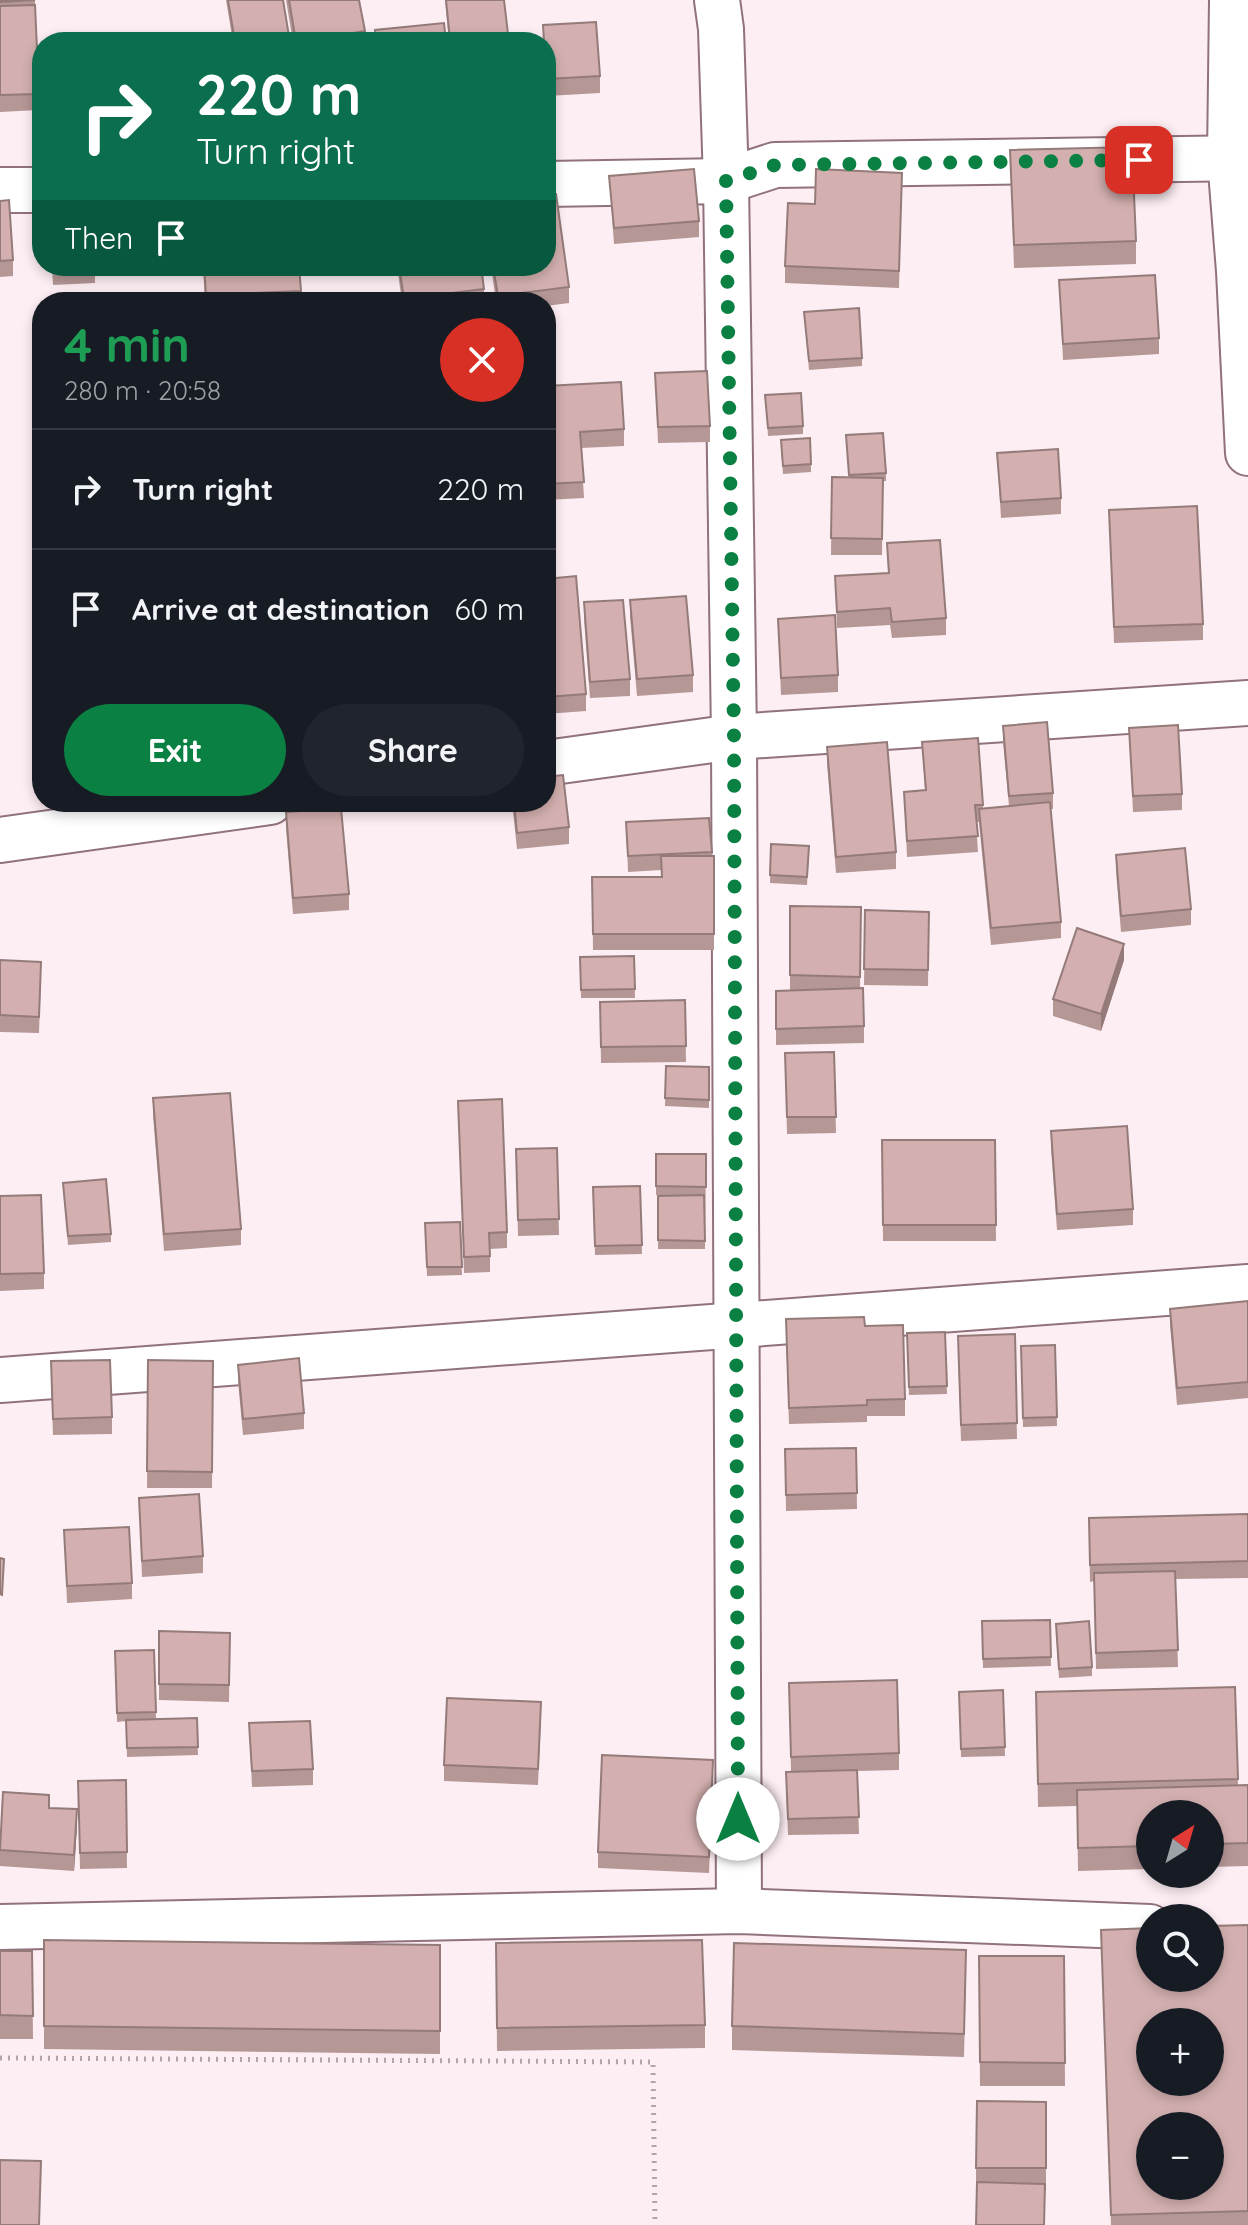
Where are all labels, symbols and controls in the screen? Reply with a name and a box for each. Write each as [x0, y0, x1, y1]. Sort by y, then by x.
text: 220 m [196, 59, 361, 129]
icon: right [64, 64, 168, 168]
pin [1105, 126, 1173, 194]
text: Turn right [196, 128, 355, 173]
icon: arrive [1117, 138, 1161, 182]
icon: arrive [149, 216, 193, 260]
text: Then [64, 219, 133, 257]
text: 4 min [64, 314, 190, 374]
button: close [440, 318, 524, 402]
text: 280 m · 20:58 [64, 374, 221, 407]
icon: right [64, 467, 108, 511]
text: Turn right [132, 470, 273, 508]
text: 220 m [437, 470, 524, 508]
icon: arrive [64, 587, 108, 631]
text: Arrive at destination [132, 590, 430, 628]
text: 60 m [454, 590, 524, 628]
button: Exit [64, 704, 286, 796]
button: Share [302, 704, 524, 796]
position arrow [696, 1777, 780, 1861]
north arrow [1136, 1800, 1224, 1888]
map controls [1136, 1800, 1224, 2200]
button: search [1136, 1904, 1224, 1992]
button: + [1136, 2008, 1224, 2096]
button: − [1136, 2112, 1224, 2200]

